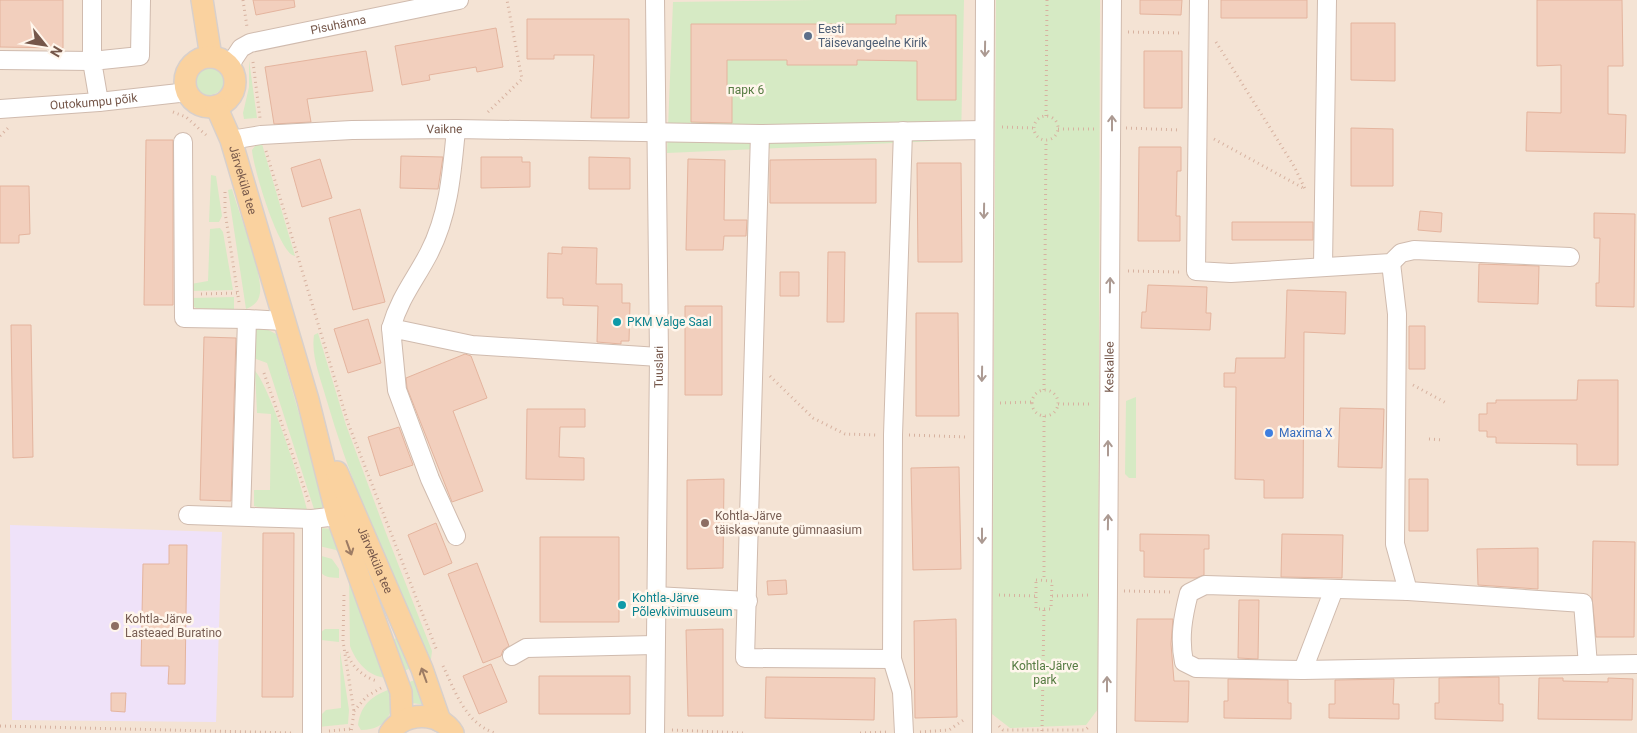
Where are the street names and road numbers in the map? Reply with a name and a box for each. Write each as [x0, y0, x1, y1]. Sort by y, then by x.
street label: Pisuhänna [309, 12, 367, 37]
street label: Outokumpu põik [49, 91, 139, 112]
street label: Vaikne [426, 122, 463, 136]
street label: Järveküla tee [226, 144, 260, 216]
street label: Keskallee [1102, 341, 1117, 393]
street label: Tuuslari [652, 346, 666, 388]
street label: Järveküla tee [354, 525, 396, 596]

